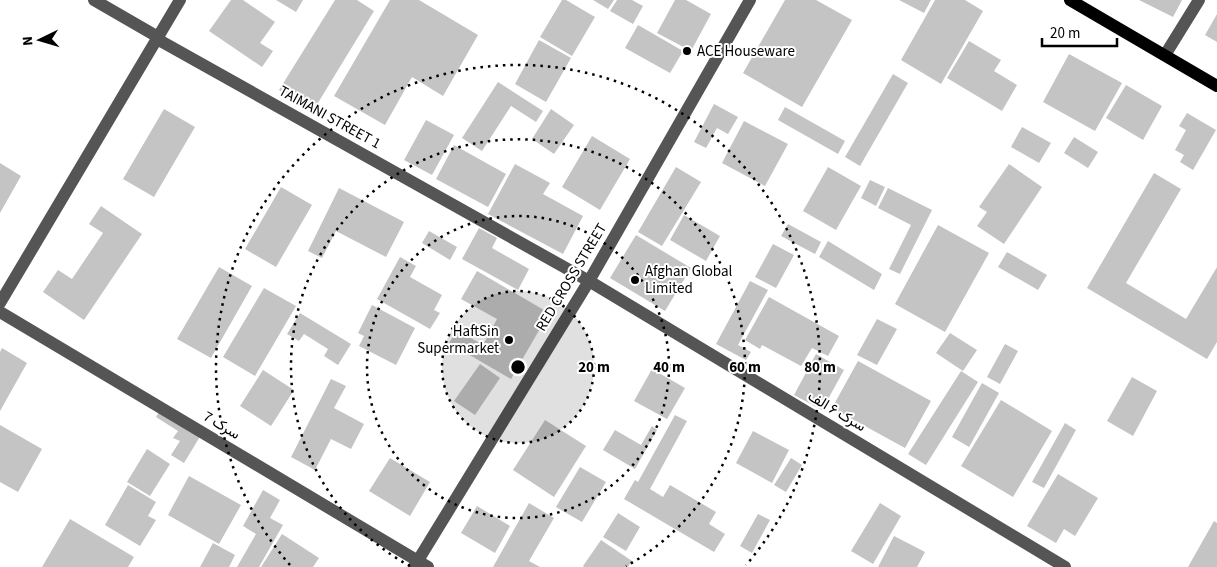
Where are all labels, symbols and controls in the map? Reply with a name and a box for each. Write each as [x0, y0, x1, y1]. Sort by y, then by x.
north arrow [15, 15, 65, 65]
scale bar [1042, 15, 1117, 47]
text: 20 m [1050, 23, 1080, 44]
text: N [18, 36, 38, 47]
place label: ACE Houseware [697, 41, 795, 62]
marker: ACE Houseware [681, 45, 693, 57]
street label: TAIMANI STREET 1 [275, 81, 385, 154]
street label: RED CROSS STREET [531, 219, 612, 335]
place label: Afghan Global Limited [645, 261, 733, 299]
marker: Afghan Global Limited [629, 274, 641, 286]
place label: HaftSin Supermarket [417, 321, 499, 359]
marker: HaftSin Supermarket [503, 334, 515, 346]
text: 20 m [578, 357, 610, 378]
text: 40 m [653, 357, 685, 378]
text: 60 m [729, 357, 761, 378]
text: 80 m [804, 357, 836, 378]
centre of rings [509, 358, 527, 376]
street label: سرک ۶ الف [804, 386, 870, 437]
street label: سرک 7 [199, 406, 244, 445]

